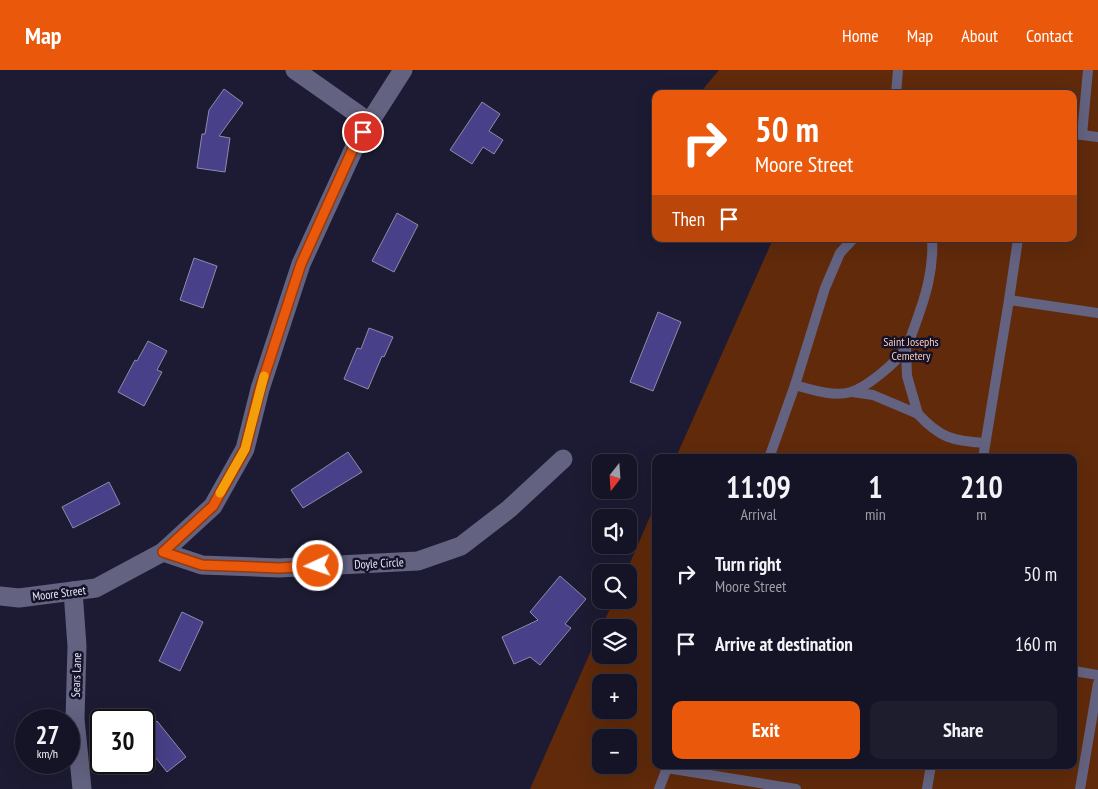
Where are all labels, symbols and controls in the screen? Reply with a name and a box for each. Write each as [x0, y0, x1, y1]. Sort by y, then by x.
text: Map [25, 20, 62, 51]
text: Home [842, 24, 879, 47]
text: Map [907, 24, 933, 47]
text: About [961, 24, 998, 47]
text: Contact [1026, 24, 1073, 47]
text: 50 m [755, 106, 819, 152]
icon: right [672, 110, 737, 175]
pin [342, 111, 384, 153]
icon: arrive [349, 118, 377, 146]
text: Moore Street [755, 150, 853, 178]
icon: arrive [715, 205, 743, 233]
text: Then [672, 207, 705, 231]
park label: Saint Josephs Cemetery [883, 334, 939, 363]
north arrow [592, 454, 638, 499]
map controls [592, 454, 637, 774]
text: 11:09 [726, 467, 791, 506]
text: 1 [868, 467, 883, 506]
text: 210 [960, 467, 1003, 506]
text: Arrival [740, 504, 777, 524]
text: min [865, 504, 886, 524]
text: m [976, 504, 987, 524]
button: sound [592, 509, 637, 554]
position arrow [291, 539, 343, 591]
text: Turn right [715, 552, 781, 576]
street label: Doyle Circle [354, 554, 404, 572]
icon: right [672, 560, 700, 588]
text: 50 m [1024, 562, 1057, 586]
button: search [592, 564, 637, 609]
text: Moore Street [715, 576, 787, 596]
street label: Moore Street [31, 582, 87, 604]
button: layers [592, 619, 637, 664]
icon: arrive [672, 630, 700, 658]
text: Arrive at destination [715, 632, 853, 656]
text: 160 m [1015, 632, 1057, 656]
street label: Sears Lane [68, 652, 84, 698]
button: + [592, 674, 637, 719]
button: Exit [672, 701, 860, 759]
button: Share [870, 701, 1057, 759]
speed limit sign: 30 [90, 709, 155, 774]
text: 27 [36, 719, 59, 751]
button: − [592, 729, 637, 774]
text: km/h [37, 746, 58, 761]

